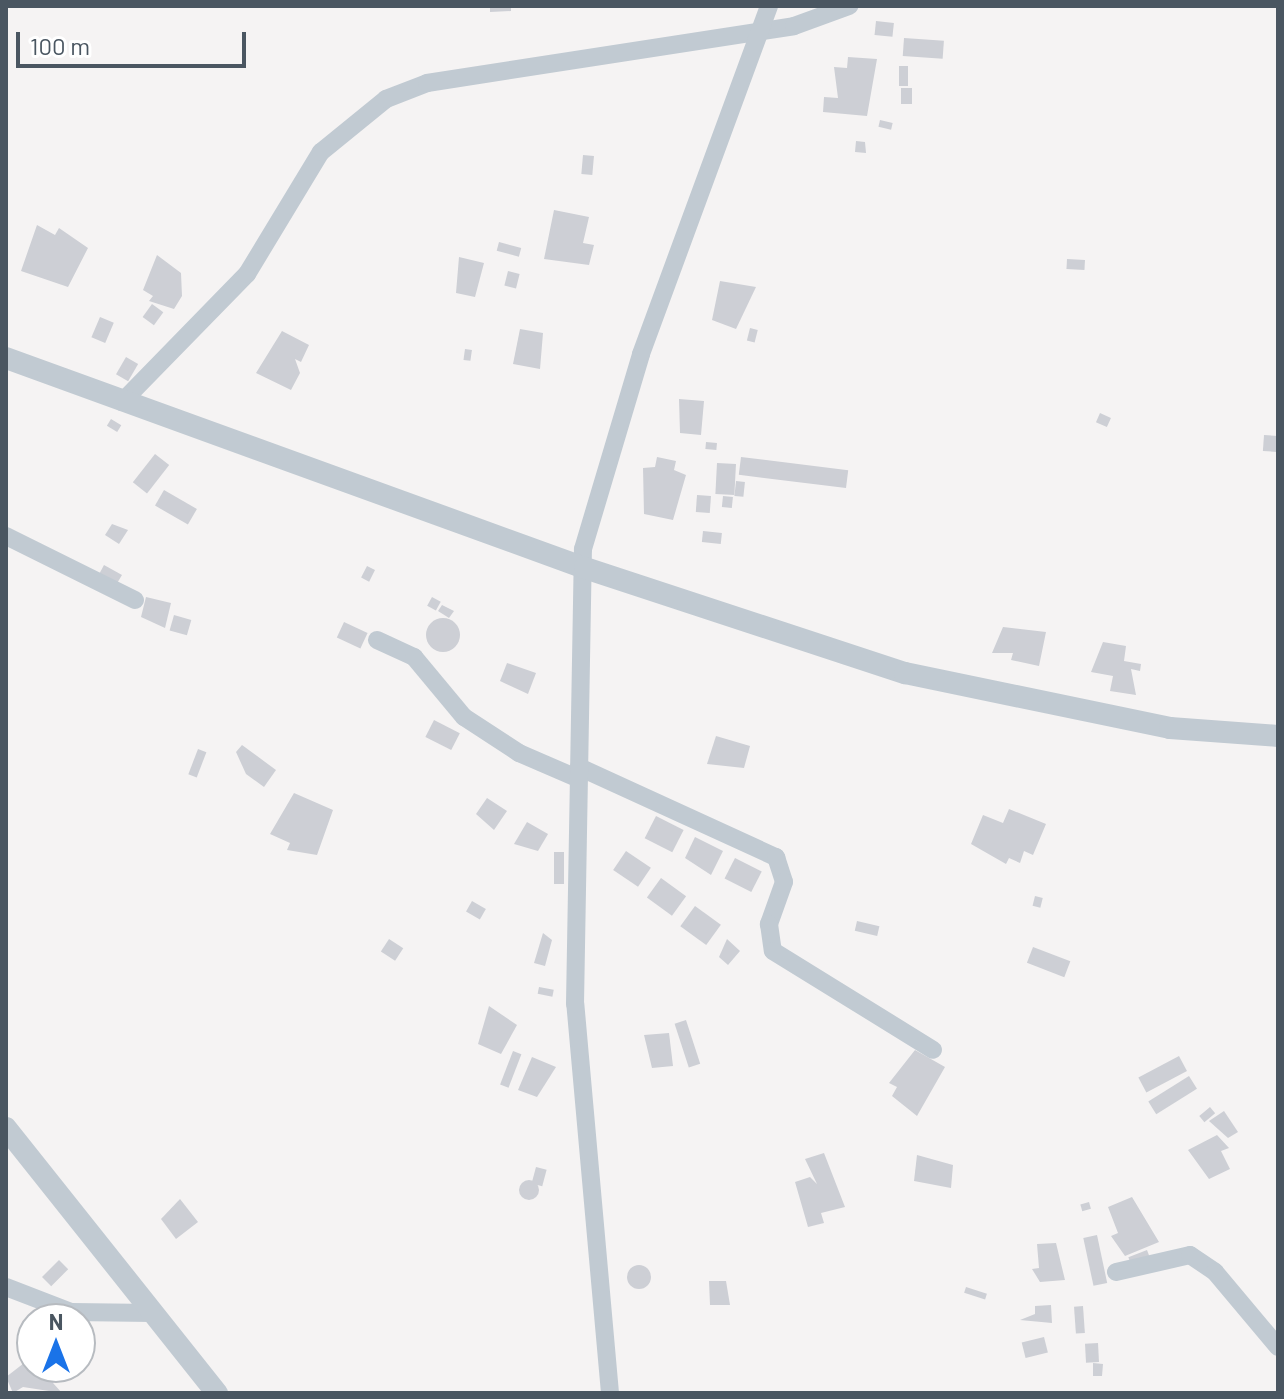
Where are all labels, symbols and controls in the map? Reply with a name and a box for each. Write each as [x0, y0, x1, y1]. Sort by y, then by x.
scale bar [20, 16, 250, 66]
text: 100 m [30, 31, 90, 60]
north arrow [16, 1303, 96, 1383]
text: N [49, 1308, 63, 1334]

